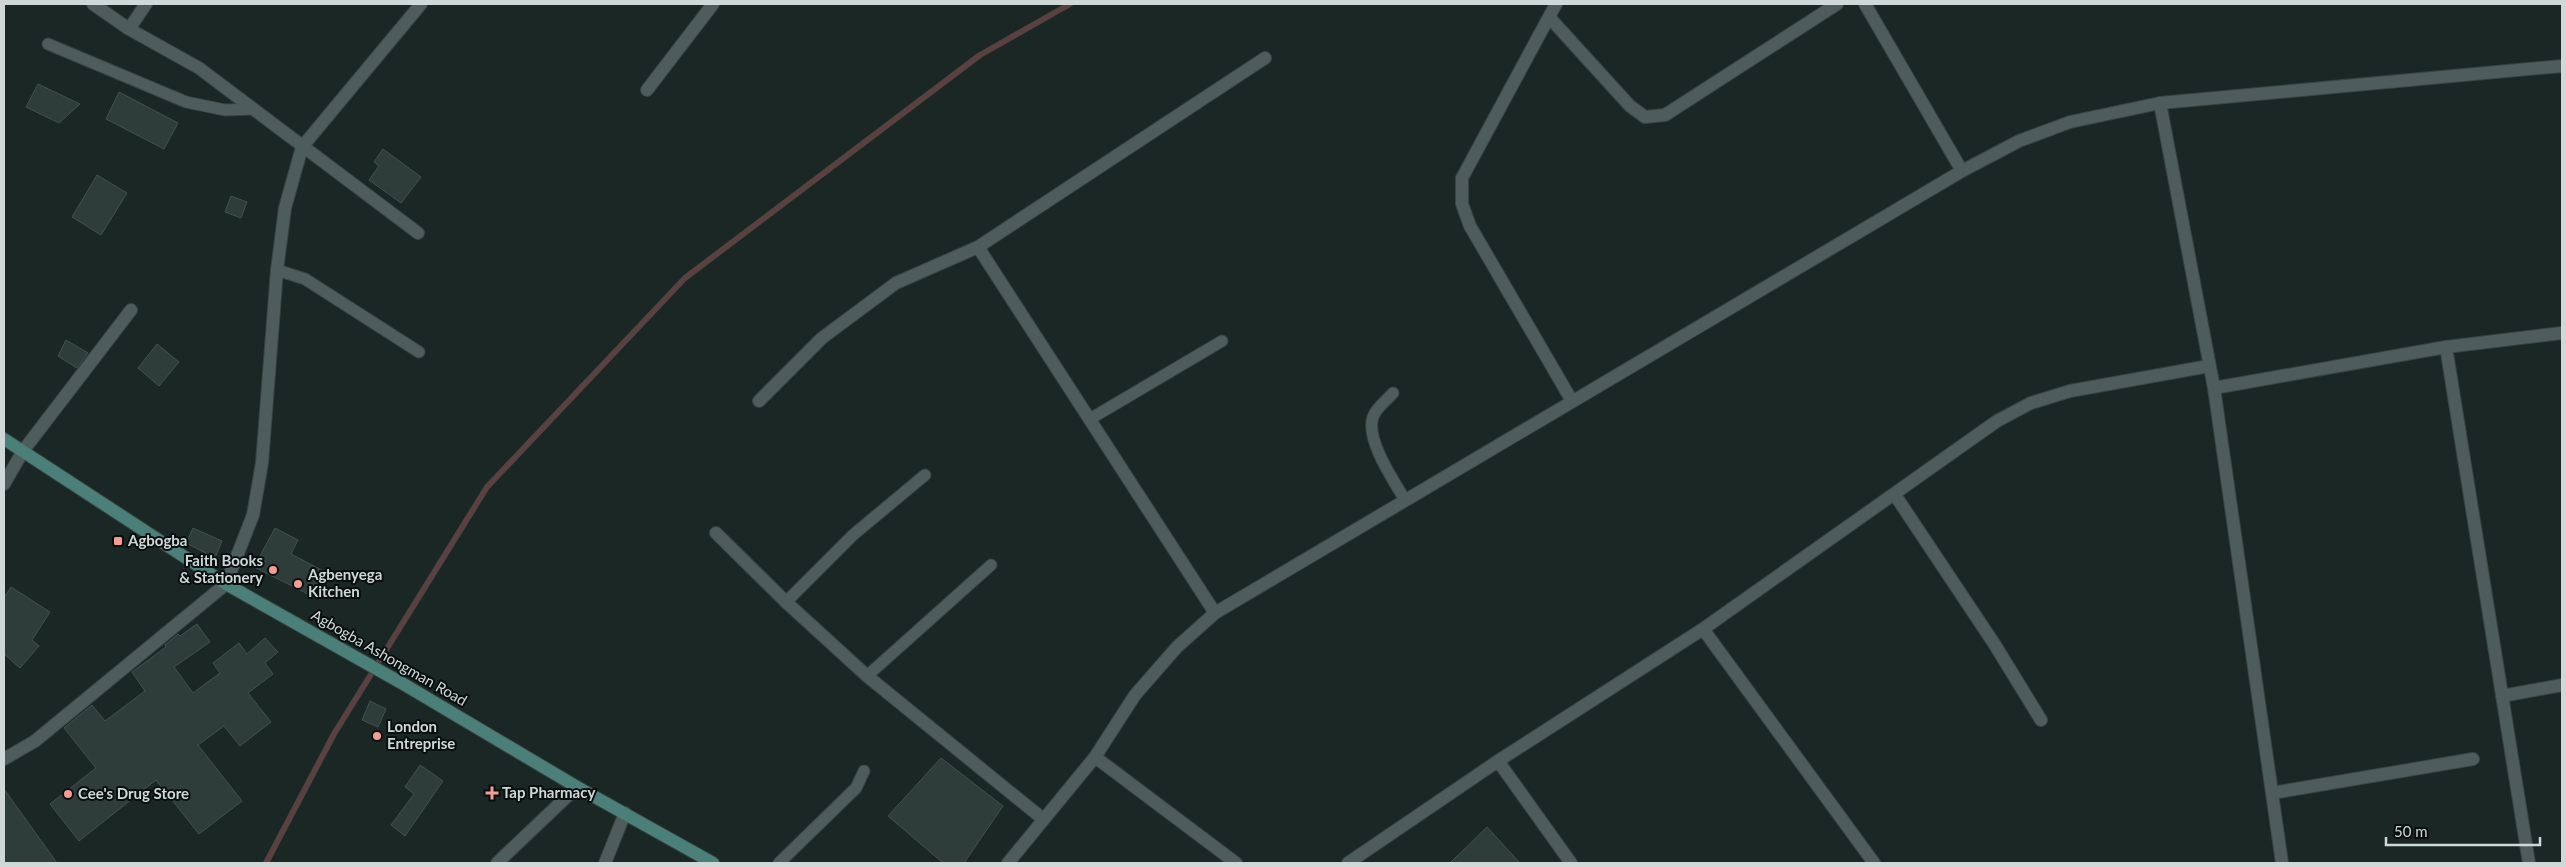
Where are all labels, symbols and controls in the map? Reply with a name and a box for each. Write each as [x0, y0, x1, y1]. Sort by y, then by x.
place label: Agbogba [127, 531, 187, 549]
marker: Agbogba [112, 535, 124, 547]
place label: Faith Books & Stationery [179, 551, 263, 586]
marker: Faith Books & Stationery [267, 564, 279, 576]
place label: Agbenyega Kitchen [307, 565, 382, 600]
marker: Agbenyega Kitchen [292, 578, 304, 590]
street label: Agbogba Ashongman Road [308, 605, 471, 709]
place label: London Entreprise [387, 717, 455, 752]
marker: London Entreprise [371, 730, 383, 742]
place label: Tap Pharmacy [502, 783, 595, 801]
place label: Cee's Drug Store [78, 784, 189, 802]
marker: Tap Pharmacy [486, 787, 498, 799]
marker: Cee's Drug Store [62, 788, 74, 800]
scale bar [2386, 814, 2540, 846]
text: 50 m [2394, 822, 2428, 840]

